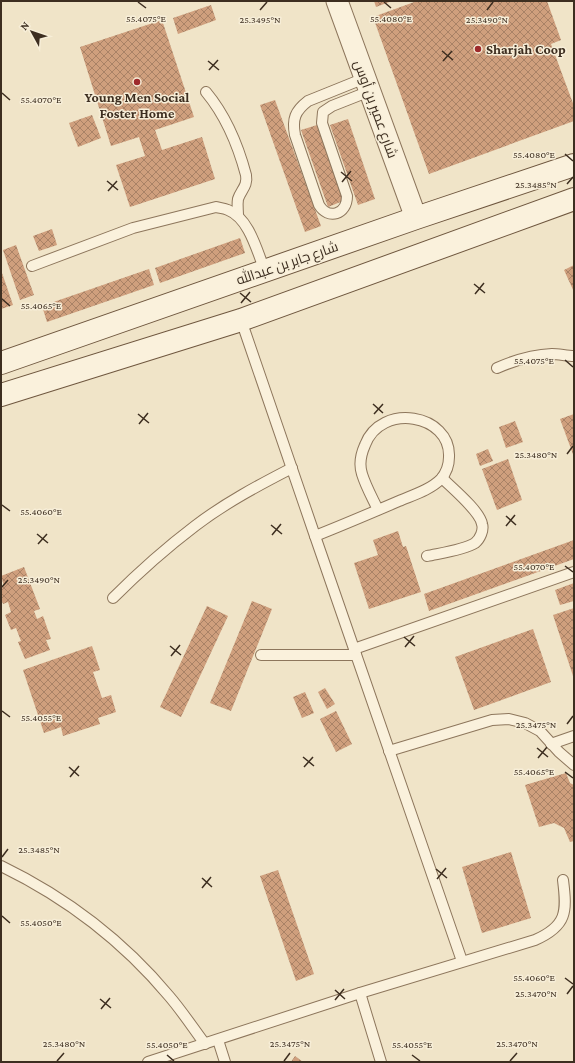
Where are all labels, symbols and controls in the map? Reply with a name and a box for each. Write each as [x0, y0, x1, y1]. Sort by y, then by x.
north arrow [12, 12, 52, 52]
text: 55.4075°E [126, 13, 167, 24]
text: 55.4080°E [370, 13, 413, 24]
text: 25.3495°N [239, 14, 281, 25]
text: 25.3490°N [466, 14, 509, 25]
text: N [17, 18, 32, 32]
place label: Sharjah Coop [486, 41, 566, 58]
marker: Sharjah Coop [473, 44, 483, 54]
street label: شارع عمير بن أوس [350, 58, 402, 160]
marker: Young Men Social Foster Home [132, 77, 142, 87]
place label: Young Men Social Foster Home [85, 89, 189, 121]
text: 55.4070°E [21, 94, 62, 105]
text: 55.4080°E [513, 149, 556, 160]
text: 25.3485°N [515, 179, 557, 190]
street label: شارع جابر بن عبدالله [234, 237, 340, 289]
text: 55.4065°E [21, 300, 62, 311]
text: 55.4075°E [514, 355, 555, 366]
text: 25.3480°N [515, 449, 558, 460]
text: 55.4060°E [20, 506, 62, 517]
text: 55.4070°E [514, 561, 555, 572]
text: 25.3490°N [18, 574, 61, 585]
text: 55.4055°E [21, 712, 62, 723]
text: 25.3475°N [516, 719, 557, 730]
text: 55.4065°E [514, 766, 555, 777]
text: 25.3485°N [18, 844, 60, 855]
text: 55.4050°E [20, 917, 62, 928]
text: 55.4060°E [513, 972, 555, 983]
text: 25.3470°N [515, 988, 557, 999]
text: 25.3480°N [43, 1038, 86, 1049]
text: 25.3475°N [270, 1038, 311, 1049]
text: 25.3470°N [496, 1038, 538, 1049]
text: 55.4050°E [146, 1039, 188, 1050]
text: 55.4055°E [392, 1039, 433, 1050]

